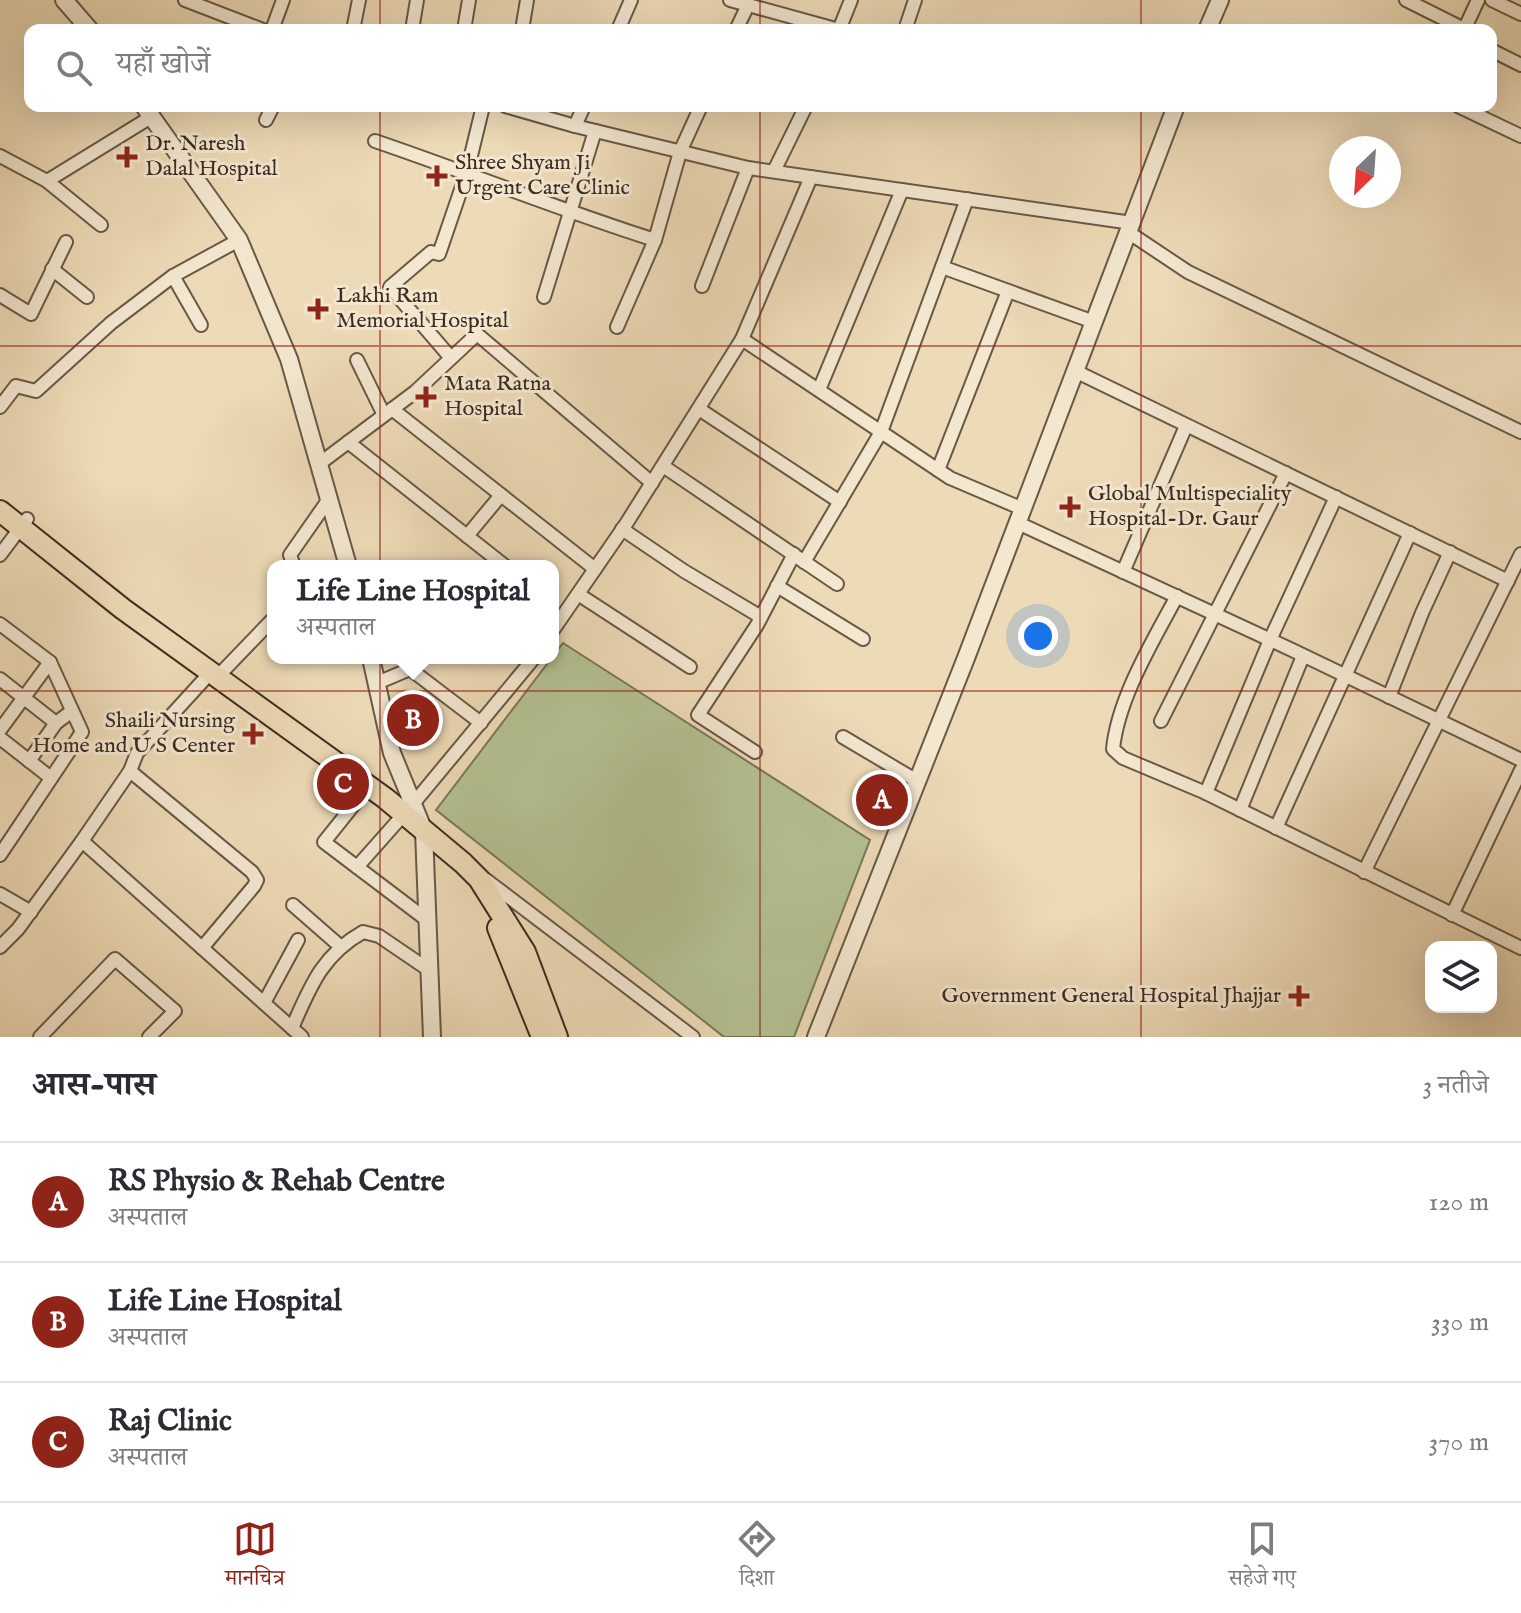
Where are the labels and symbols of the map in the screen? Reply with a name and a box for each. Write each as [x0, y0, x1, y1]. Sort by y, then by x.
place label: Dr. Naresh Dalal Hospital [145, 130, 277, 183]
north arrow [1329, 136, 1401, 208]
marker: Dr. Naresh Dalal Hospital [116, 146, 138, 168]
place label: Shree Shyam Ji Urgent Care Clinic [455, 149, 630, 202]
marker: Shree Shyam Ji Urgent Care Clinic [426, 165, 448, 187]
place label: Lakhi Ram Memorial Hospital [336, 282, 508, 335]
marker: Lakhi Ram Memorial Hospital [307, 298, 329, 320]
place label: Mata Ratna Hospital [444, 370, 551, 423]
marker: Mata Ratna Hospital [415, 386, 437, 408]
place label: Global Multispeciality Hospital-Dr. Gaur [1088, 480, 1292, 533]
marker: Global Multispeciality Hospital-Dr. Gaur [1059, 496, 1081, 518]
your location [1018, 616, 1058, 656]
pin: B [387, 690, 439, 750]
place label: Shaili Nursing Home and U S Center [32, 707, 236, 760]
marker: Shaili Nursing Home and U S Center [242, 723, 264, 745]
pin: C [317, 754, 369, 814]
pin: A [856, 770, 908, 830]
place label: Government General Hospital Jhajjar [942, 982, 1281, 1010]
marker: Government General Hospital Jhajjar [1288, 985, 1310, 1007]

